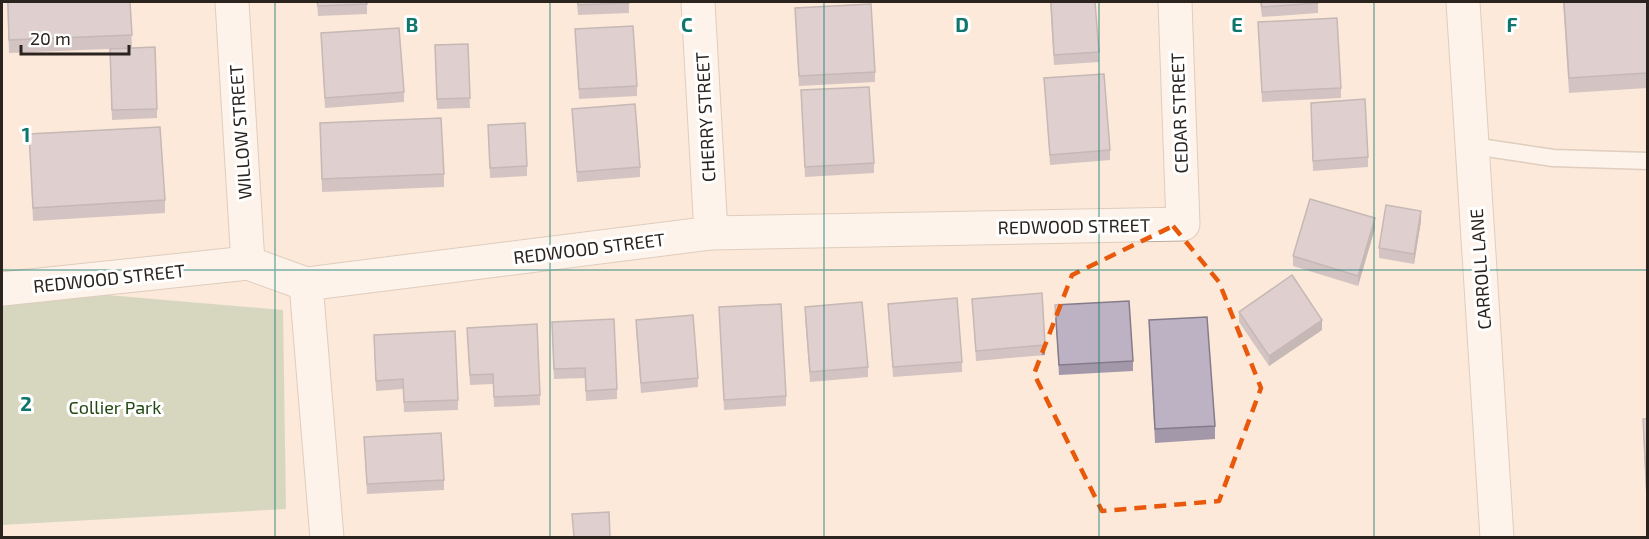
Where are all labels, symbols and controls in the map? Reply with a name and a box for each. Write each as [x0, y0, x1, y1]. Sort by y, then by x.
text: B [406, 12, 418, 36]
text: C [681, 12, 693, 36]
text: D [955, 12, 969, 36]
text: E [1231, 12, 1243, 36]
text: F [1506, 12, 1518, 36]
scale bar [21, 18, 129, 56]
text: 20 m [30, 27, 71, 49]
street label: CHERRY STREET [691, 51, 719, 183]
street label: CEDAR STREET [1166, 52, 1192, 174]
street label: WILLOW STREET [224, 63, 256, 200]
text: 1 [22, 122, 30, 146]
street label: CARROLL LANE [1465, 208, 1495, 330]
street label: REDWOOD STREET [998, 214, 1151, 238]
street label: REDWOOD STREET [512, 228, 667, 268]
street label: REDWOOD STREET [32, 259, 187, 297]
text: 2 [20, 391, 32, 415]
park label: Collier Park [69, 396, 161, 418]

